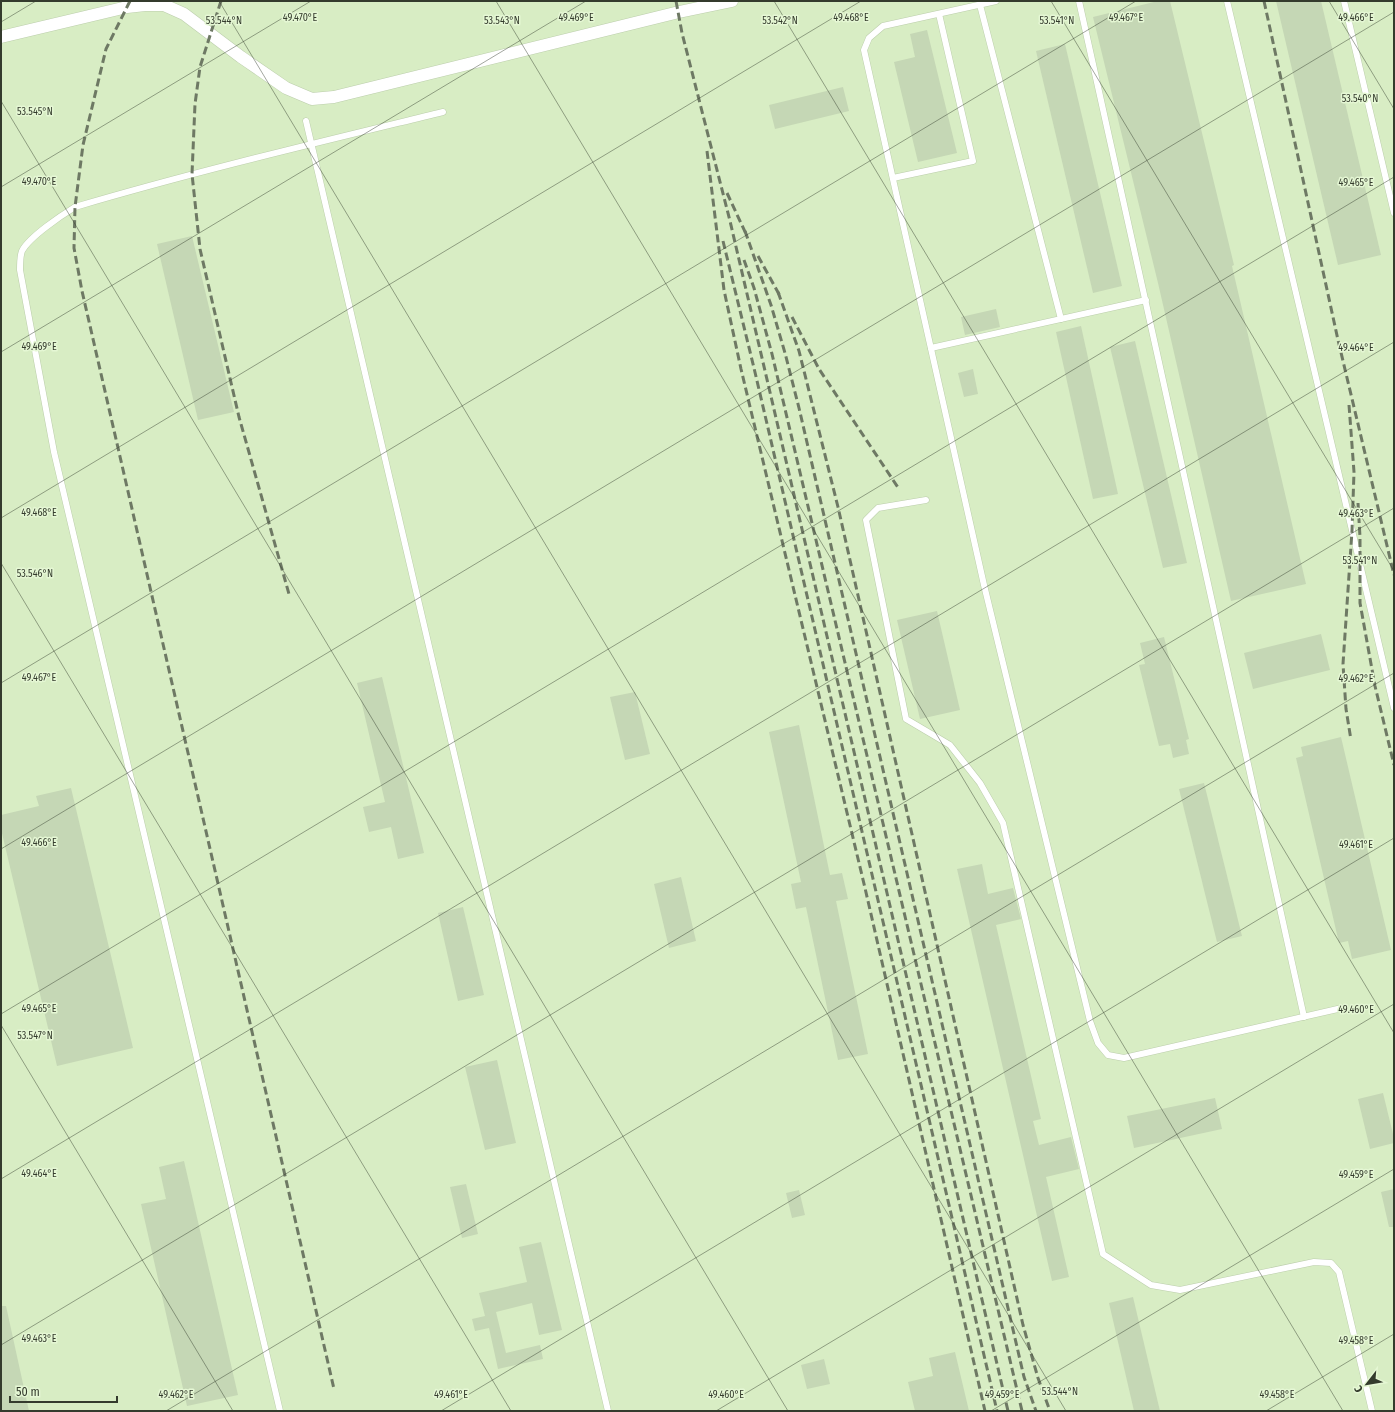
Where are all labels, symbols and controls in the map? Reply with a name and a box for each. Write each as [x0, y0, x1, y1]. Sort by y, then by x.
text: 49.470°E [283, 12, 318, 24]
text: 49.469°E [558, 12, 594, 24]
text: 49.468°E [833, 12, 869, 24]
text: 49.467°E [1109, 12, 1144, 24]
text: 49.466°E [1338, 12, 1374, 24]
text: 53.544°N [206, 15, 242, 27]
text: 53.543°N [484, 15, 520, 27]
text: 53.542°N [762, 15, 798, 27]
text: 53.541°N [1040, 15, 1074, 27]
text: 53.540°N [1342, 93, 1378, 105]
text: 53.545°N [17, 106, 53, 118]
text: 49.470°E [22, 176, 57, 188]
text: 49.465°E [1339, 177, 1374, 189]
text: 49.469°E [21, 341, 57, 353]
text: 49.464°E [1338, 342, 1374, 354]
text: 49.468°E [21, 507, 57, 519]
text: 49.463°E [1339, 508, 1374, 520]
text: 53.541°N [1343, 555, 1377, 567]
text: 53.546°N [17, 568, 53, 580]
text: 49.467°E [22, 672, 57, 684]
text: 49.462°E [1339, 673, 1374, 685]
text: 49.466°E [21, 837, 57, 849]
text: 49.461°E [1339, 839, 1373, 851]
text: 49.465°E [22, 1003, 57, 1015]
text: 49.460°E [1338, 1004, 1374, 1016]
text: 53.547°N [17, 1030, 53, 1042]
text: 49.464°E [21, 1168, 57, 1180]
text: 49.459°E [1339, 1169, 1374, 1181]
text: 49.463°E [22, 1333, 57, 1345]
text: 49.458°E [1338, 1335, 1374, 1347]
north arrow [1347, 1364, 1387, 1404]
scale bar [10, 1378, 117, 1404]
text: С [1352, 1383, 1366, 1395]
text: 50 m [16, 1385, 40, 1399]
text: 53.544°N [1042, 1386, 1078, 1398]
text: 49.462°E [159, 1389, 194, 1401]
text: 49.461°E [434, 1389, 468, 1401]
text: 49.460°E [708, 1389, 744, 1401]
text: 49.459°E [985, 1389, 1020, 1401]
text: 49.458°E [1259, 1389, 1295, 1401]

